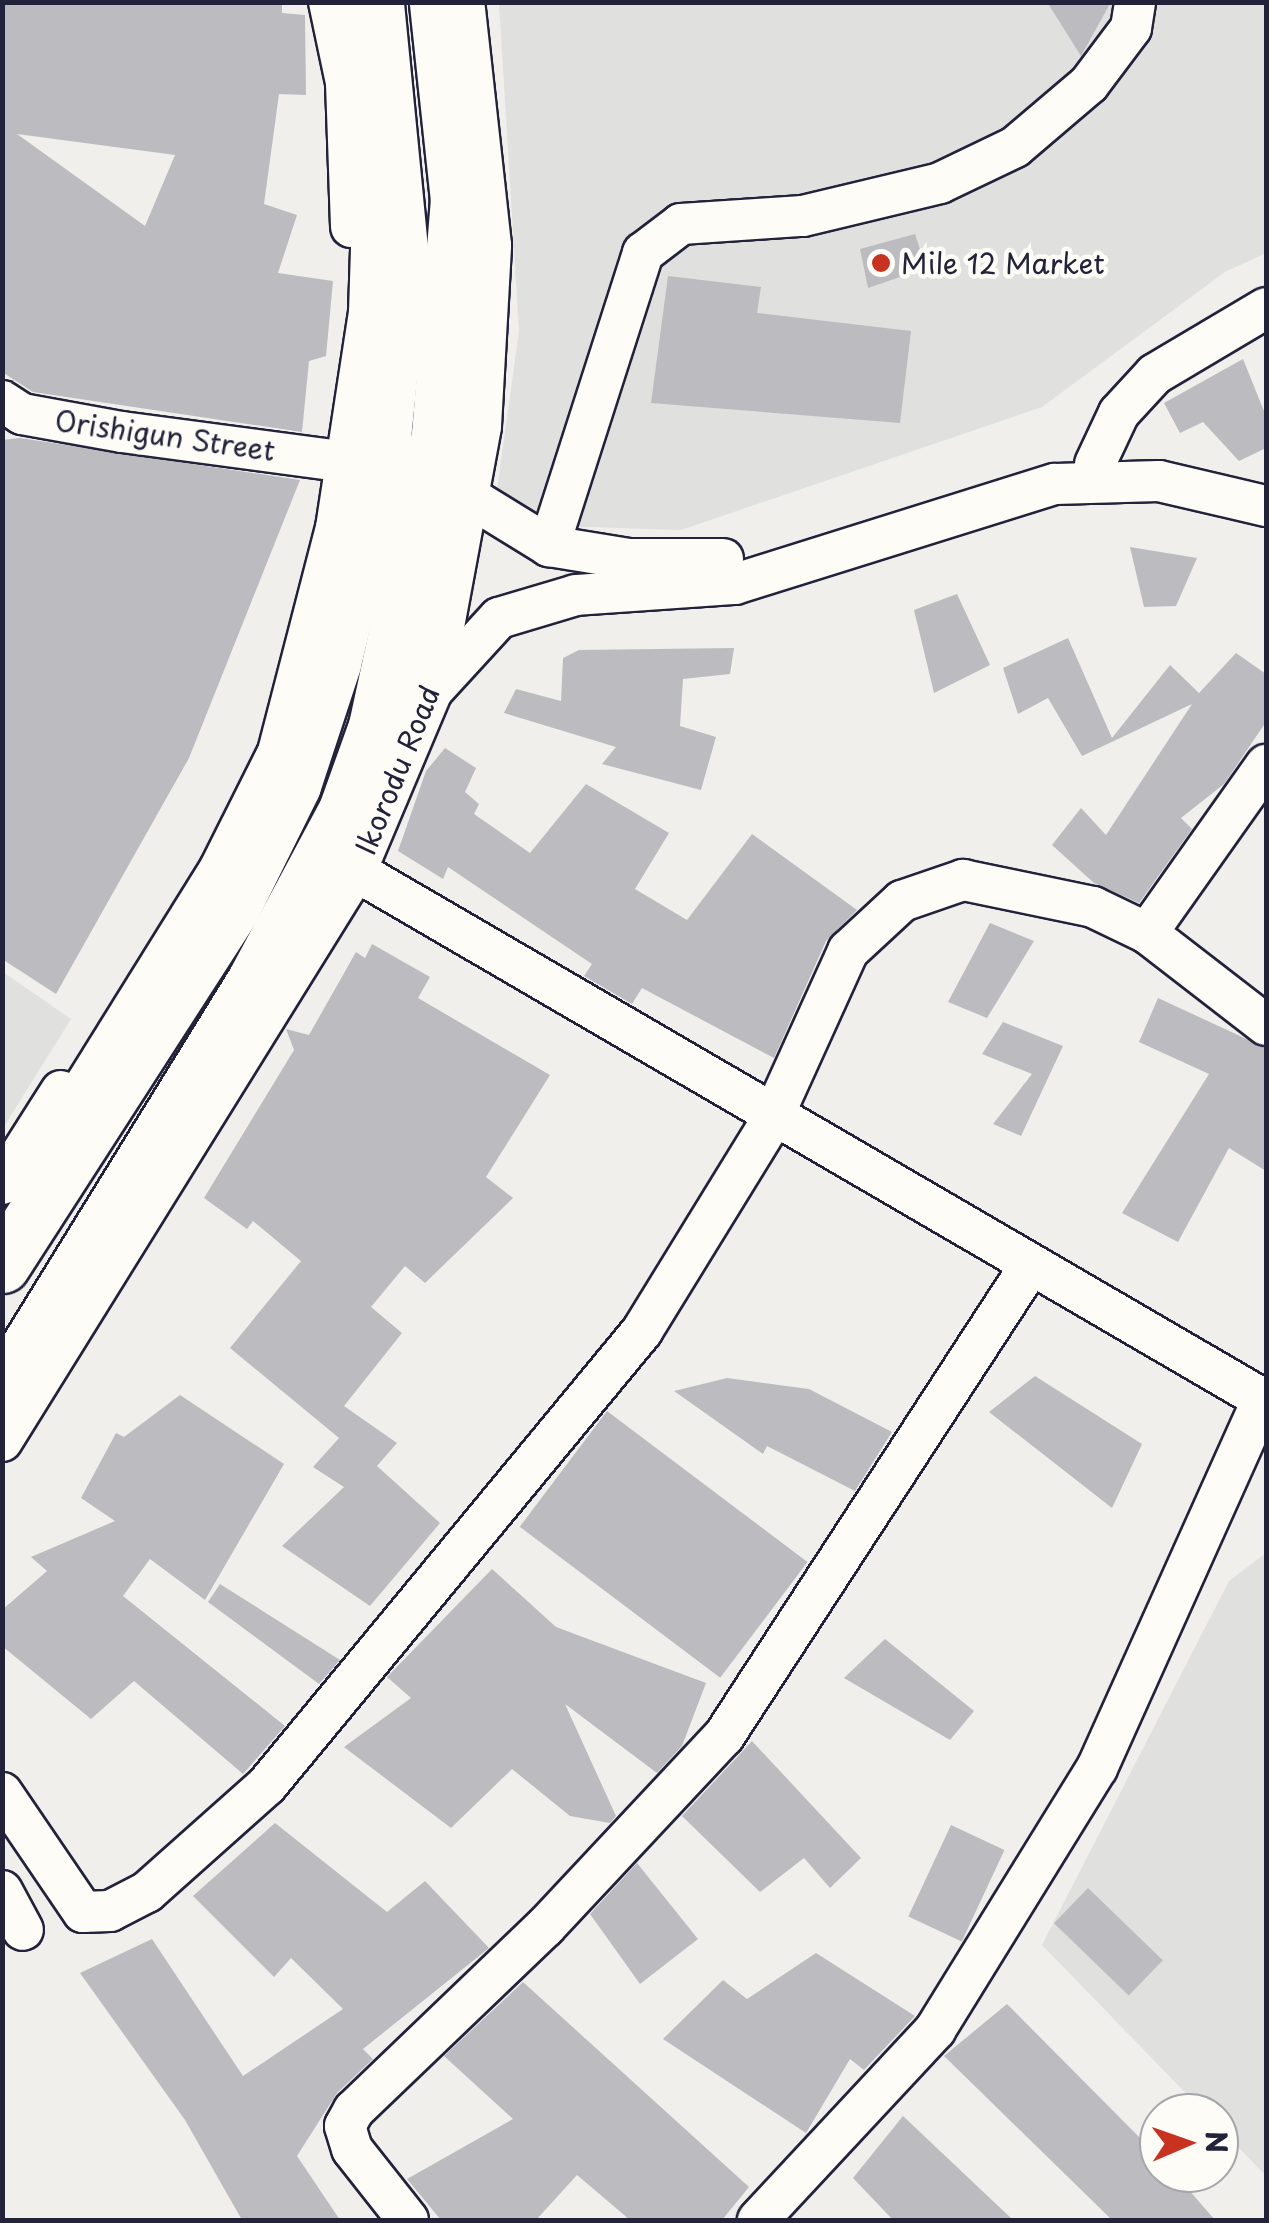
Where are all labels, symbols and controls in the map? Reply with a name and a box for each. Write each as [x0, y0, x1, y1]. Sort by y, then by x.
place label: Mile 12 Market [901, 246, 1108, 280]
marker: Mile 12 Market [870, 252, 892, 274]
street label: Orishigun Street [53, 403, 277, 467]
street label: Ikorodu Road [348, 681, 446, 859]
north arrow [1139, 2093, 1239, 2193]
text: N [1196, 2130, 1239, 2154]

